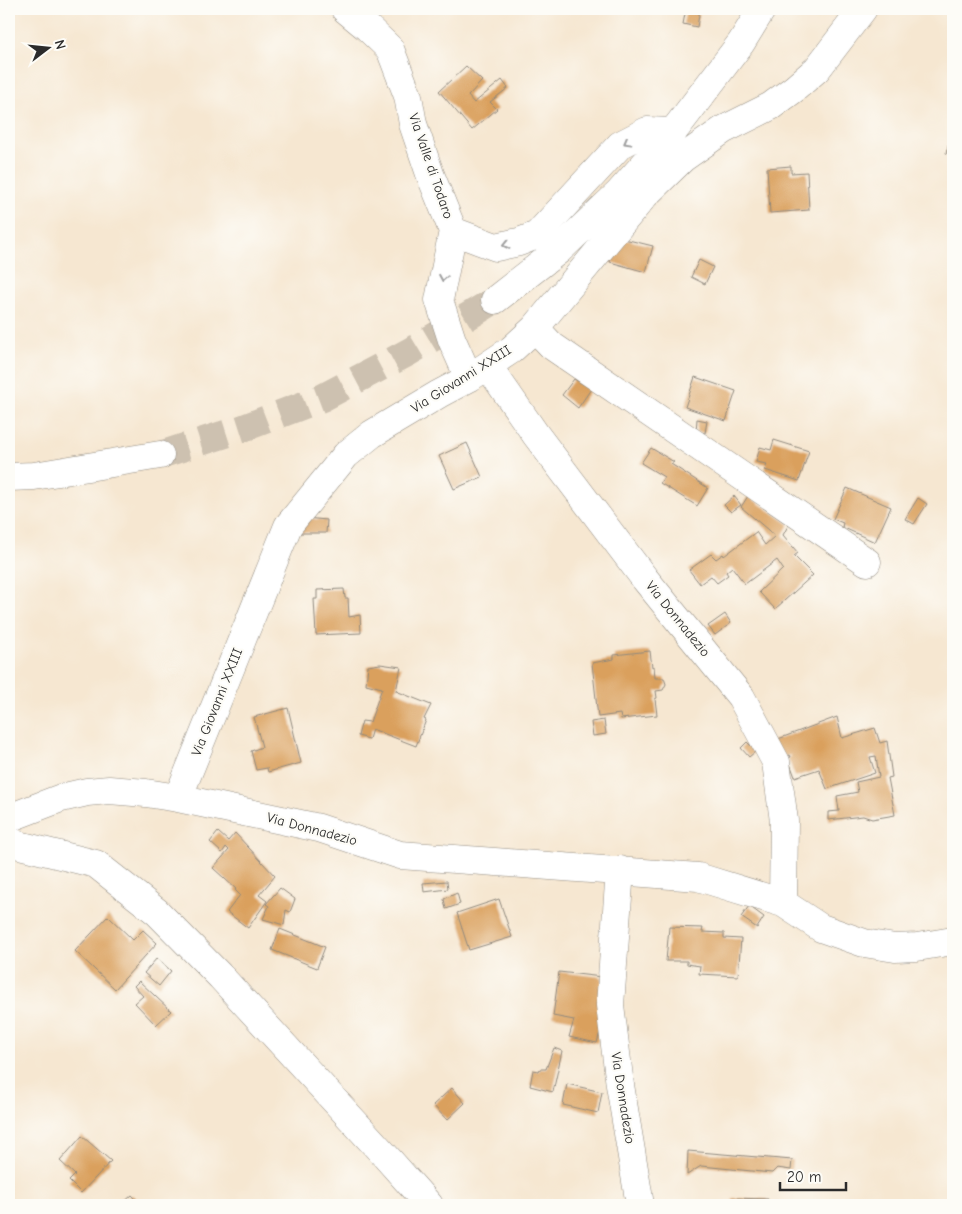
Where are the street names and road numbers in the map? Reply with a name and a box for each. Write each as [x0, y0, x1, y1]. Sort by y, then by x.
street label: Via Valle di Todaro [405, 111, 457, 221]
street label: Via Giovanni XXIII [408, 341, 514, 417]
street label: Via Donnadezio [642, 578, 714, 660]
street label: Via Giovanni XXIII [188, 646, 246, 758]
street label: Via Donnadezio [265, 809, 359, 849]
street label: Via Donnadezio [607, 1051, 639, 1145]

